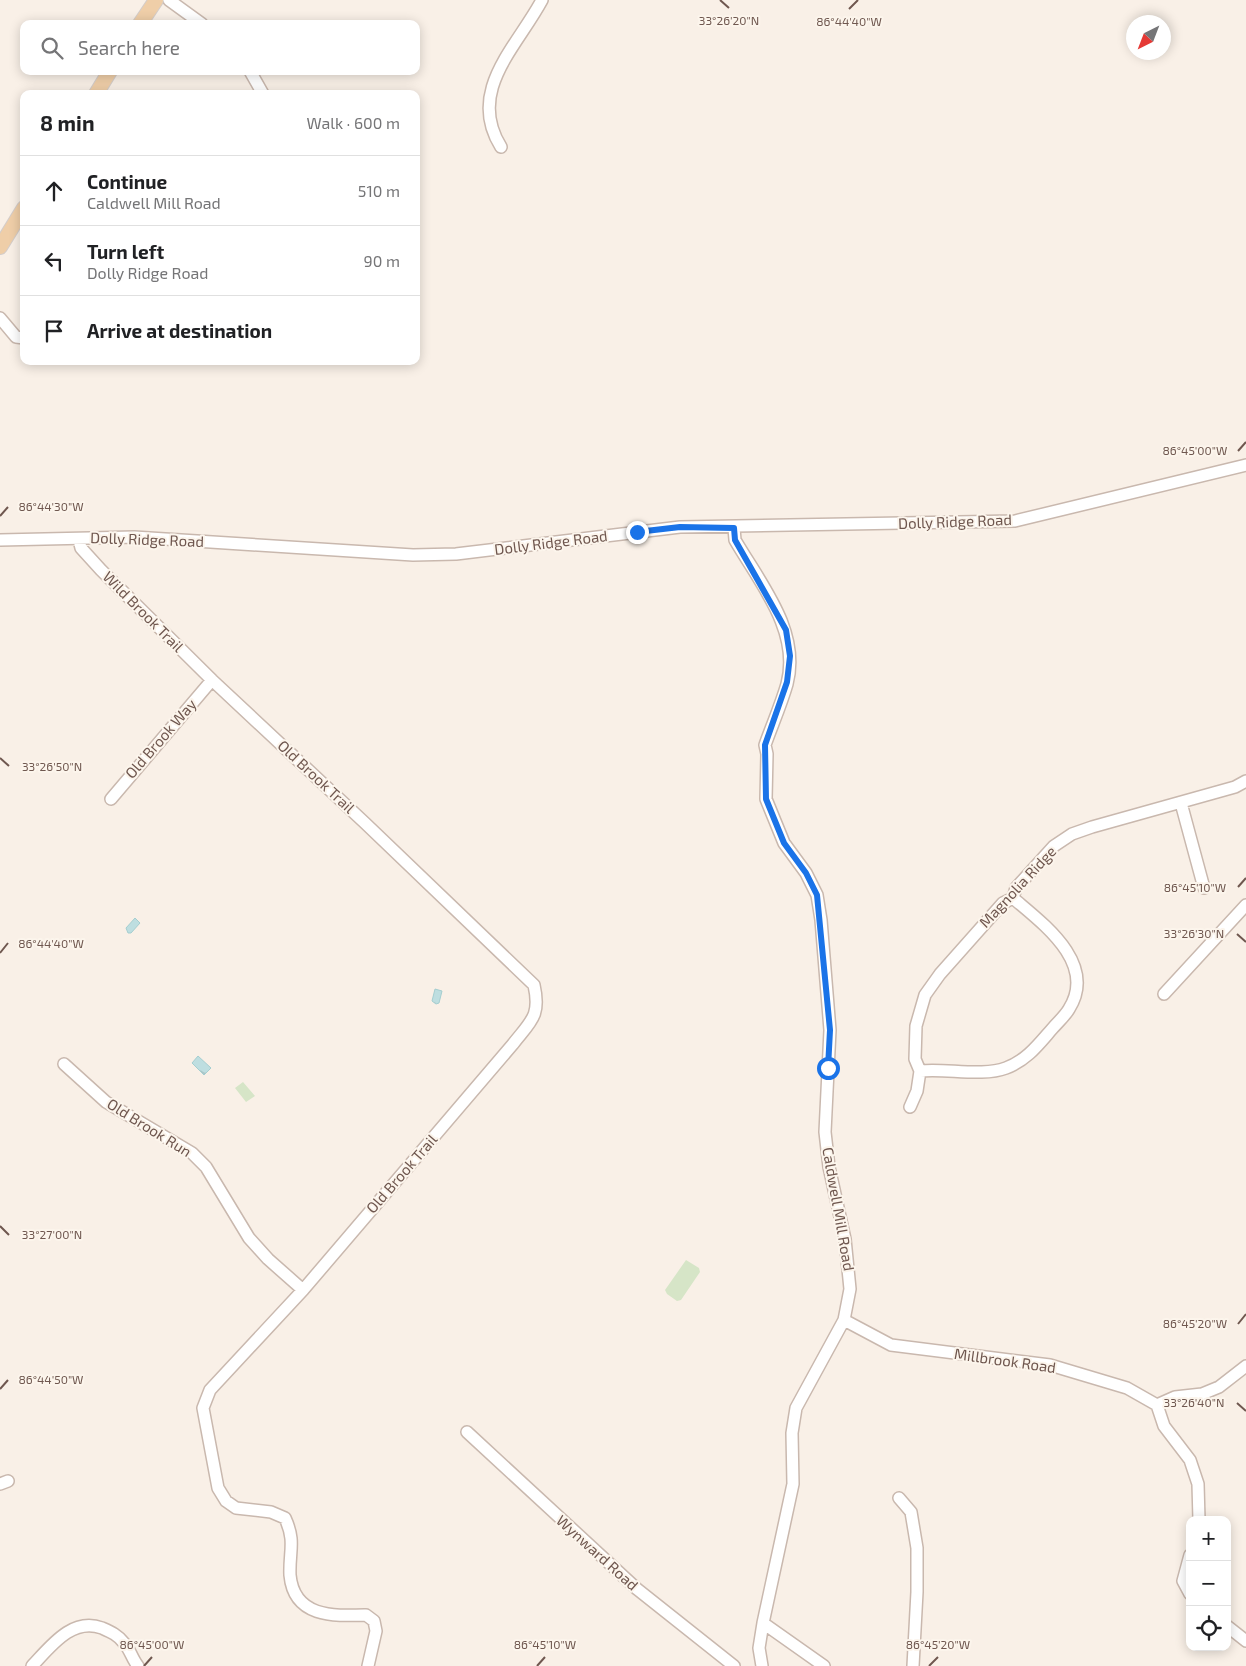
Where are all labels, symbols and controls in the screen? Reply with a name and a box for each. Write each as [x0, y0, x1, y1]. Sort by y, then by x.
text: 33°26'20"N [699, 13, 759, 27]
text: 86°44'40"W [816, 14, 882, 28]
north arrow [1126, 15, 1171, 60]
search box [20, 20, 420, 75]
icon: search [38, 34, 66, 62]
text: Search here [78, 36, 180, 59]
text: 8 min [40, 110, 95, 135]
text: Walk · 600 m [307, 113, 400, 132]
text: Continue [87, 170, 167, 193]
icon: ahead [40, 177, 68, 205]
text: 510 m [358, 181, 400, 200]
text: Caldwell Mill Road [87, 193, 221, 212]
text: Turn left [87, 240, 164, 263]
icon: left [40, 247, 68, 275]
text: 90 m [364, 251, 400, 270]
text: Dolly Ridge Road [87, 263, 208, 282]
icon: arrive [40, 317, 68, 345]
text: Arrive at destination [87, 319, 272, 342]
text: 86°45'00"W [1163, 443, 1227, 457]
text: 86°44'30"W [18, 499, 84, 513]
street label: Dolly Ridge Road [898, 510, 1012, 532]
route end [626, 521, 649, 544]
street label: Dolly Ridge Road [493, 526, 608, 558]
street label: Dolly Ridge Road [90, 528, 204, 550]
street label: Wild Brook Trail [100, 567, 188, 656]
street label: Old Brook Way [121, 695, 200, 782]
street label: Old Brook Trail [274, 736, 359, 817]
text: 33°26'50"N [22, 759, 82, 773]
street label: Magnolia Ridge [975, 842, 1060, 931]
text: 86°45'10"W [1164, 880, 1226, 894]
text: 33°26'30"N [1164, 926, 1224, 940]
text: 86°44'40"W [18, 936, 84, 950]
route start [817, 1057, 840, 1080]
street label: Old Brook Run [104, 1094, 195, 1160]
street label: Old Brook Trail [362, 1130, 441, 1217]
street label: Caldwell Mill Road [819, 1146, 859, 1272]
text: 33°27'00"N [22, 1227, 82, 1241]
text: 86°45'20"W [1163, 1316, 1227, 1330]
street label: Millbrook Road [953, 1344, 1057, 1376]
text: 86°44'50"W [18, 1372, 84, 1386]
text: 33°26'40"N [1164, 1395, 1224, 1409]
street label: Wynward Road [553, 1511, 642, 1594]
map controls [1186, 1516, 1231, 1651]
button: + [1186, 1516, 1231, 1561]
button: − [1186, 1561, 1231, 1606]
button: locate [1186, 1606, 1231, 1651]
text: 86°45'00"W [120, 1637, 184, 1651]
text: 86°45'10"W [514, 1637, 576, 1651]
text: 86°45'20"W [906, 1637, 970, 1651]

